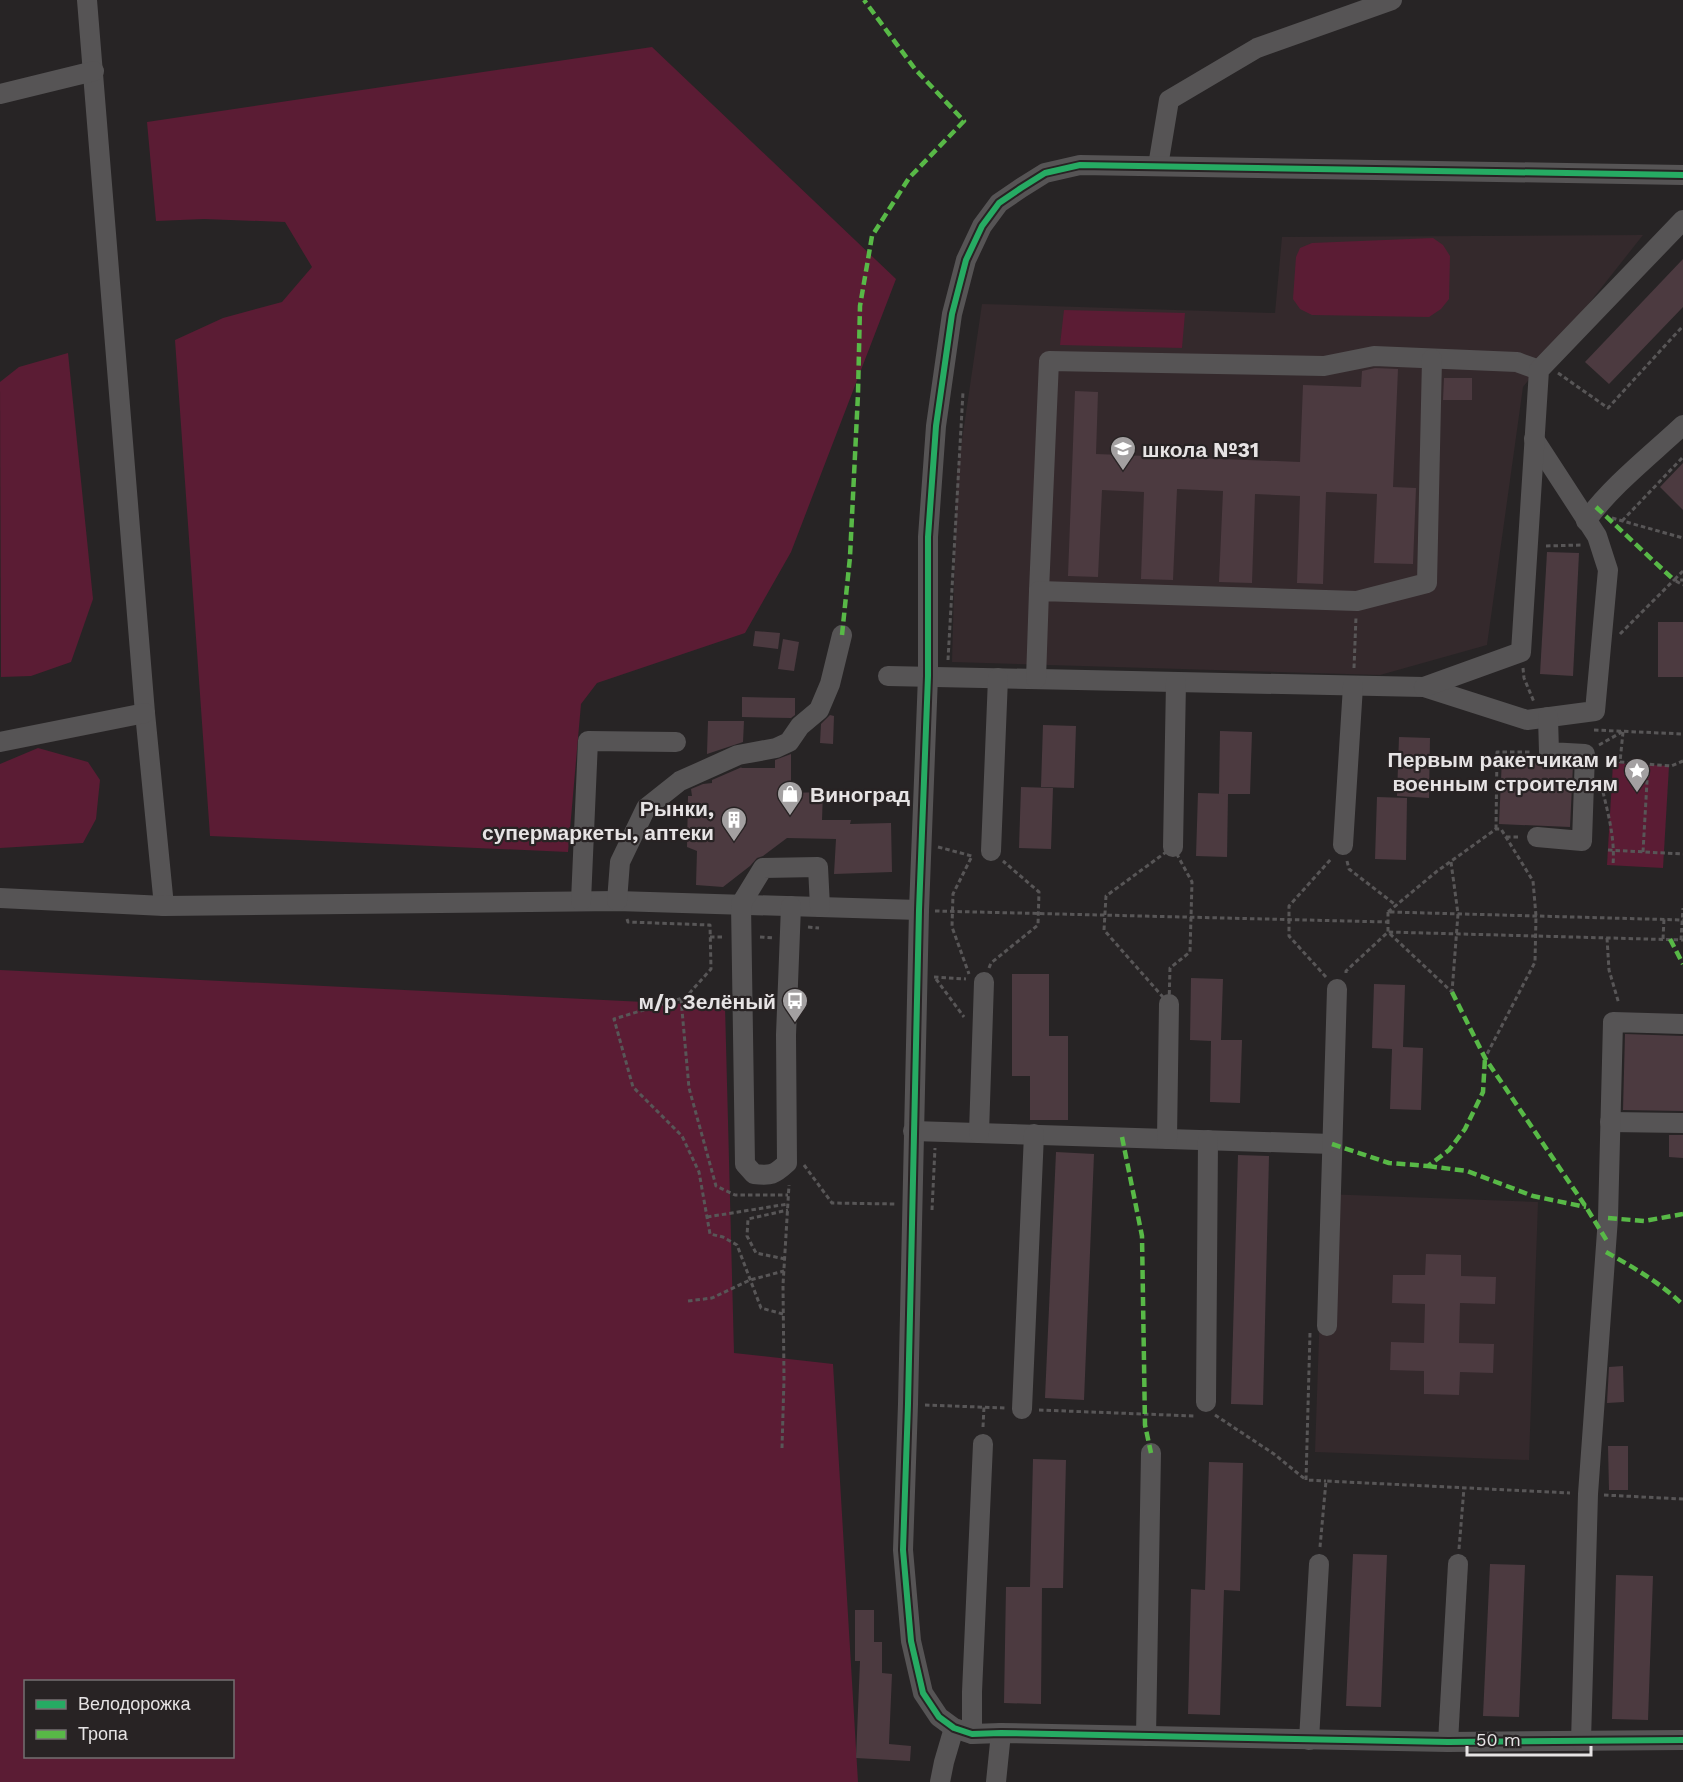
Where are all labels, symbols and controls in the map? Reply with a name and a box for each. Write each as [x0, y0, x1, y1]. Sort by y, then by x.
school or university icon: школа №31 [1108, 434, 1138, 472]
place label: школа №31 [1142, 437, 1259, 462]
place label: Первым ракетчикам и военным строителям [1388, 747, 1618, 796]
place icon: Первым ракетчикам и военным строителям [1622, 756, 1652, 794]
shop icon: Виноград [775, 779, 805, 817]
place label: Виноград [810, 782, 910, 807]
place label: Рынки, супермаркеты, аптеки [482, 796, 714, 845]
building icon: Рынки, супермаркеты, аптеки [719, 805, 749, 843]
bus stop icon: м/р Зелёный [780, 986, 810, 1024]
place label: м/р Зелёный [638, 989, 776, 1014]
legend [24, 1680, 234, 1758]
text: Велодорожка [78, 1693, 191, 1714]
scale bar [1467, 1719, 1592, 1757]
text: Тропа [78, 1723, 129, 1744]
text: 50 m [1476, 1729, 1521, 1750]

